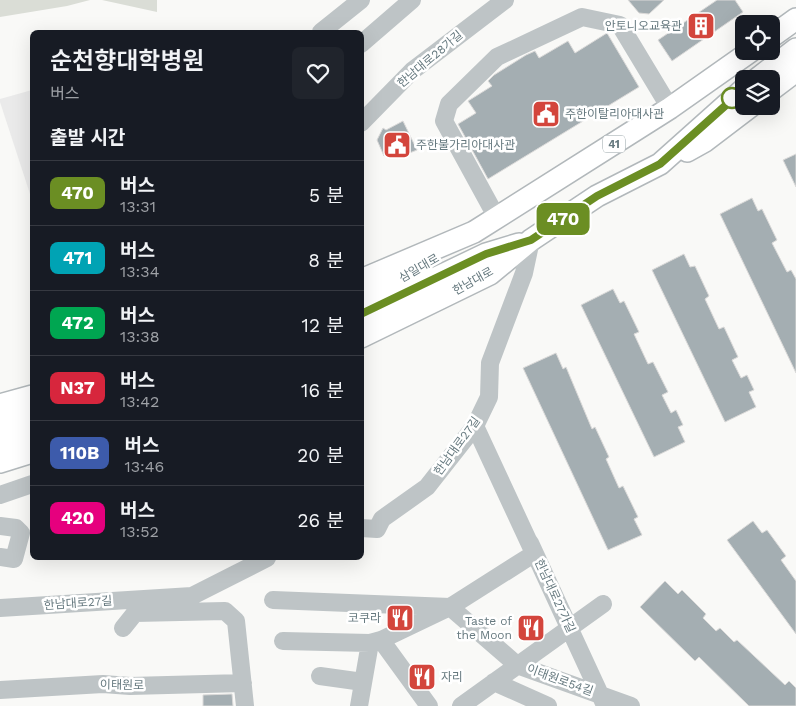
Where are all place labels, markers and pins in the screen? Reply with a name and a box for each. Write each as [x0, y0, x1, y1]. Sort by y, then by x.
building icon: 안토니오교육관 [686, 11, 716, 41]
place label: 안토니오교육관 [605, 19, 682, 33]
unlabelled marker [721, 87, 743, 109]
public building icon: 주한이탈리아대사관 [531, 99, 561, 129]
place label: 주한이탈리아대사관 [565, 107, 664, 121]
public building icon: 주한불가리아대사관 [382, 130, 412, 160]
place label: 주한불가리아대사관 [416, 138, 515, 152]
restaurant icon: 코쿠라 [385, 603, 415, 633]
place label: 코쿠라 [348, 611, 381, 625]
restaurant icon: Taste of the Moon [516, 613, 546, 643]
place label: Taste of the Moon [457, 614, 512, 642]
restaurant icon: 자리 [407, 662, 437, 692]
place label: 자리 [441, 670, 463, 684]

